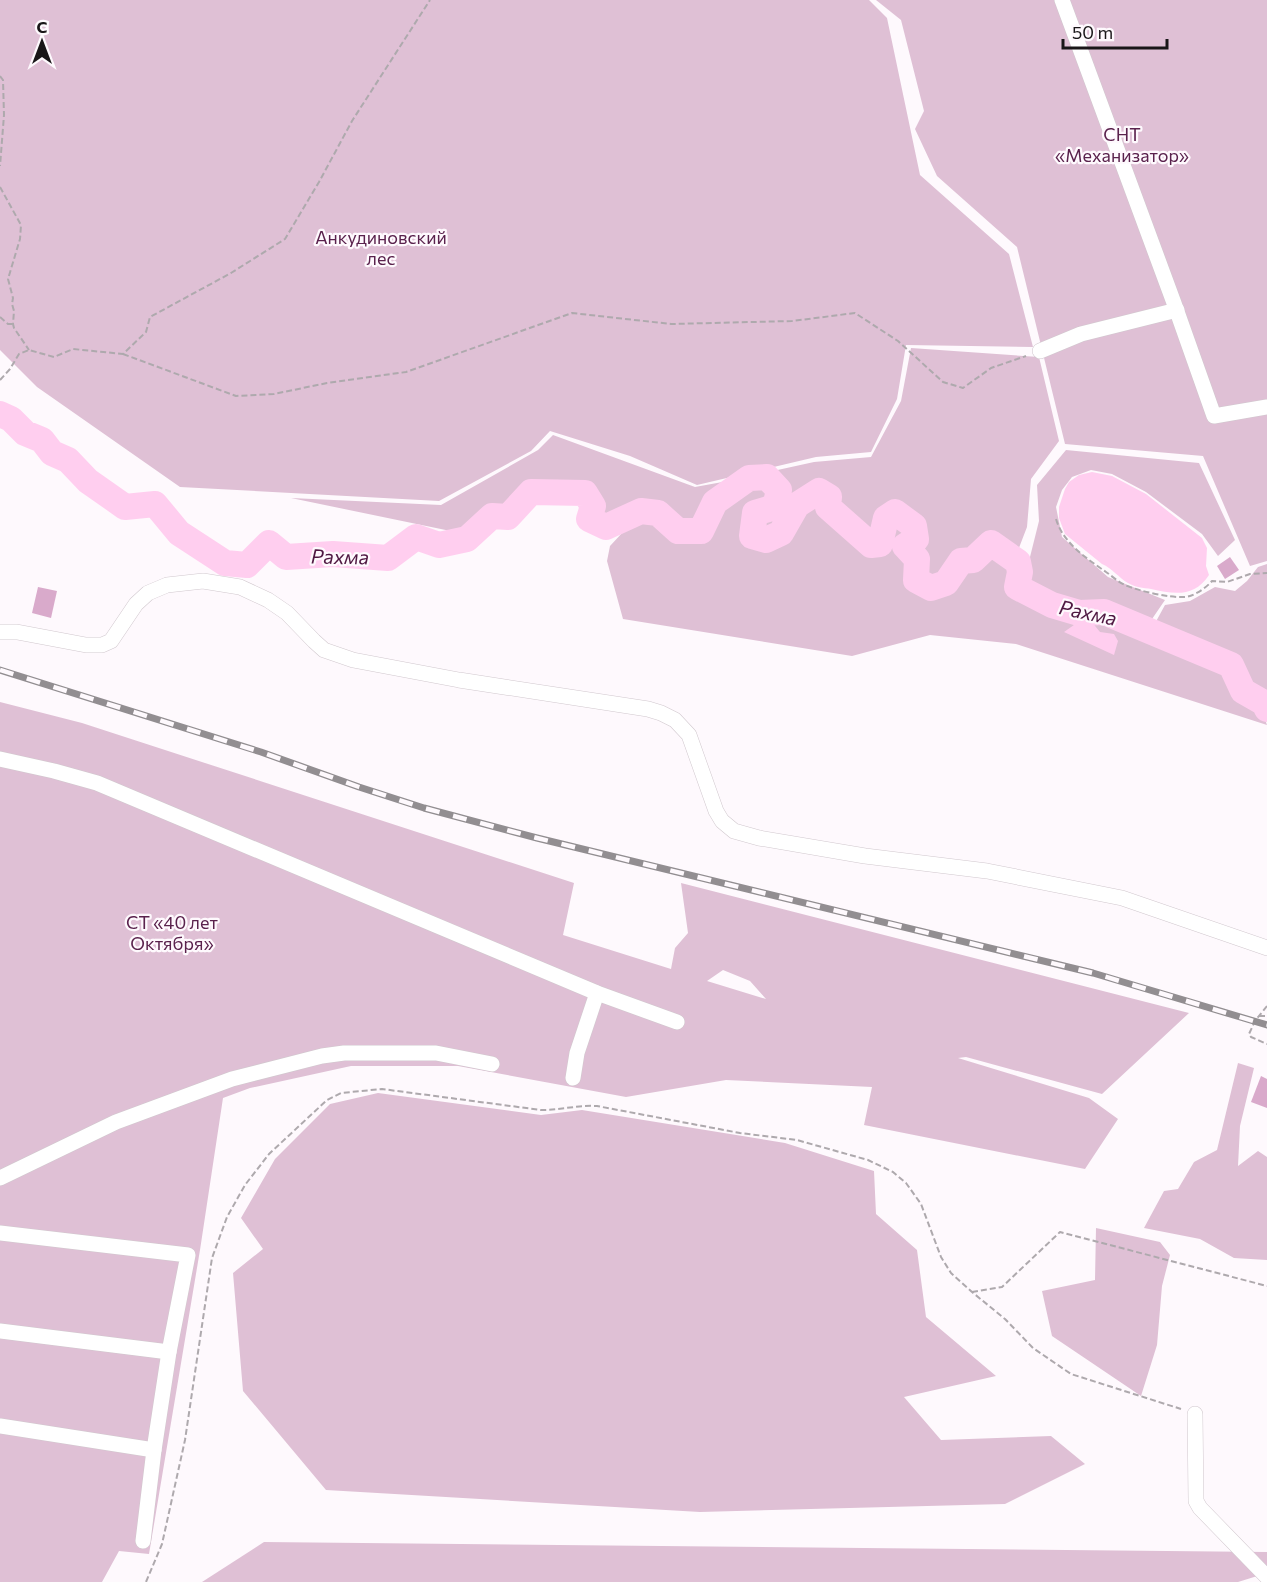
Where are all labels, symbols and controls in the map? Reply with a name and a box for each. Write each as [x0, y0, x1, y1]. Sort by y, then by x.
north arrow [12, 12, 72, 72]
scale bar [1063, 12, 1166, 50]
text: С [37, 17, 48, 36]
text: 50 m [1072, 21, 1113, 43]
park label: СНТ «Механизатор» [1055, 123, 1189, 166]
park label: Анкудиновский лес [315, 226, 447, 269]
water label: Рахма [311, 543, 369, 569]
water label: Рахма [1057, 594, 1119, 630]
park label: СТ «40 лет Октября» [126, 911, 218, 954]

